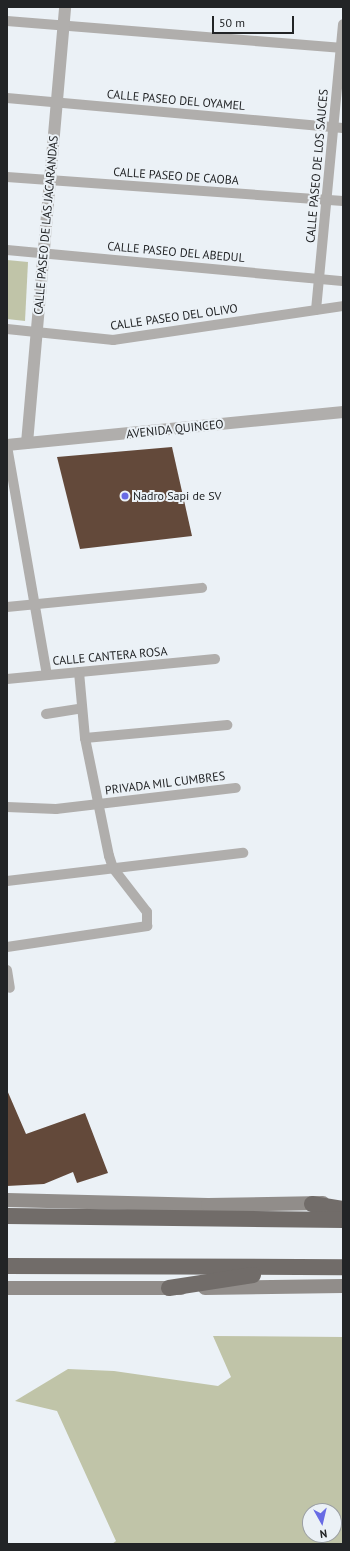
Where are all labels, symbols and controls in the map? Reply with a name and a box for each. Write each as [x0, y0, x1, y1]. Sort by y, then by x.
scale bar [214, 8, 296, 34]
text: 50 m [219, 15, 245, 30]
street label: CALLE PASEO DEL OYAMEL [106, 87, 246, 113]
street label: CALLE PASEO DE LOS SAUCES [303, 89, 331, 243]
street label: CALLE PASEO DE LAS JACARANDAS [31, 135, 61, 315]
street label: CALLE PASEO DE CAOBA [113, 164, 239, 188]
street label: CALLE PASEO DEL ABEDUL [106, 239, 246, 265]
street label: CALLE PASEO DEL OLIVO [109, 301, 239, 333]
street label: AVENIDA QUINCEO [125, 417, 225, 441]
place label: Nadro Sapi de SV [133, 489, 221, 503]
marker: Nadro Sapi de SV [120, 491, 130, 501]
street label: CALLE CANTERA ROSA [52, 644, 168, 668]
street label: PRIVADA MIL CUMBRES [104, 768, 226, 798]
north arrow [302, 1503, 342, 1543]
text: N [319, 1526, 328, 1541]

